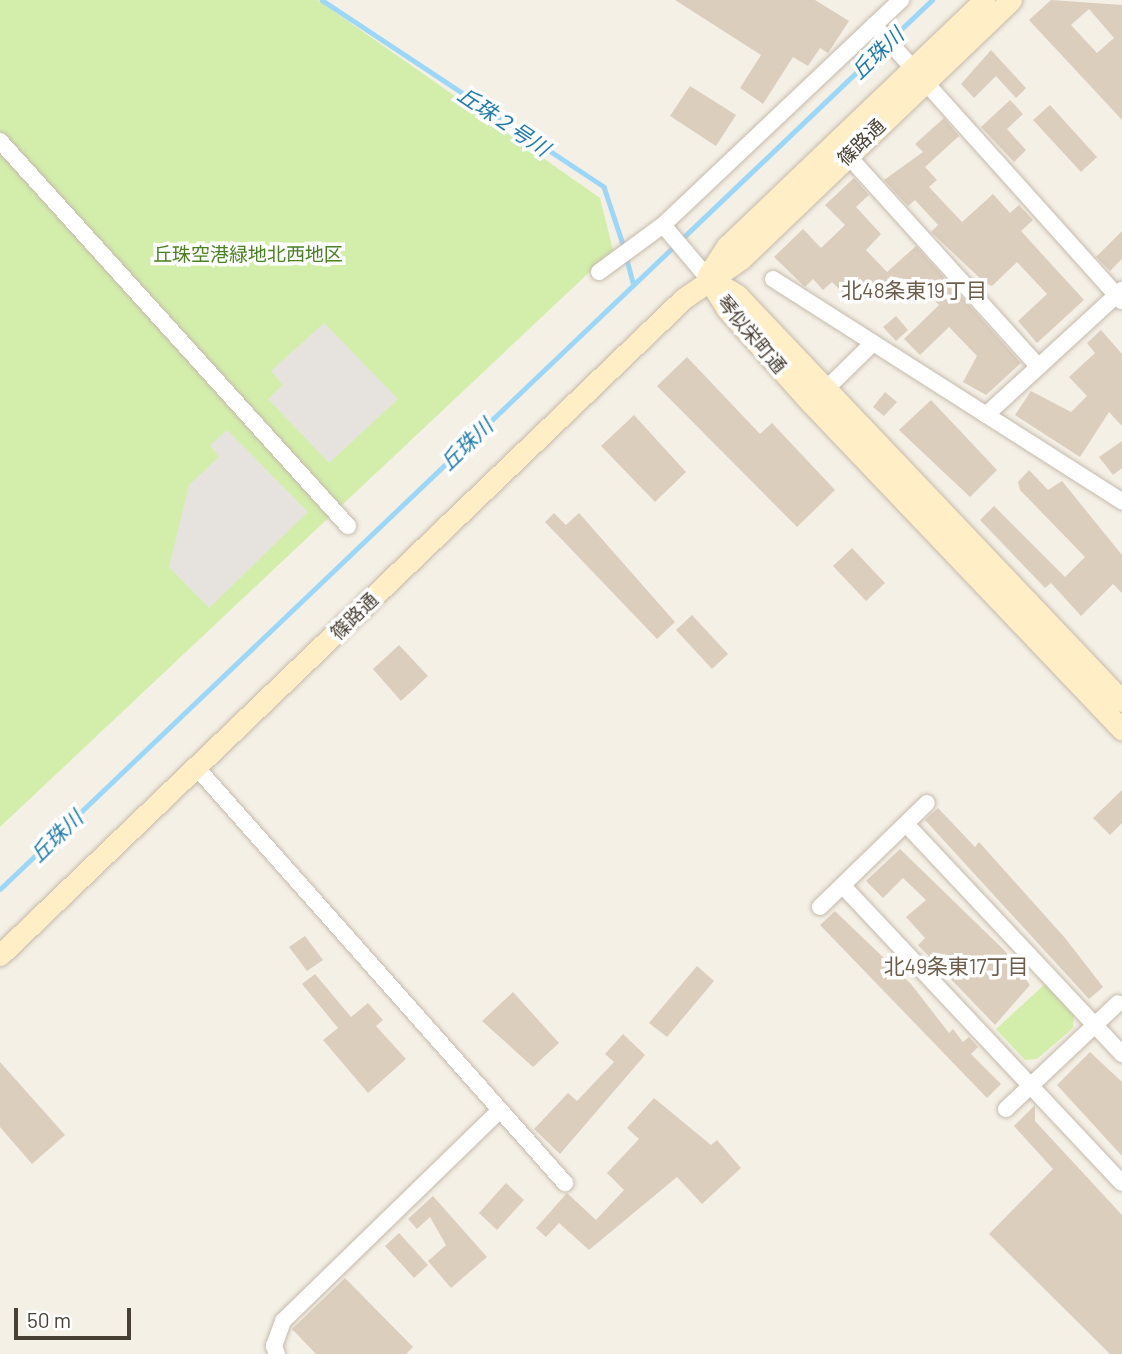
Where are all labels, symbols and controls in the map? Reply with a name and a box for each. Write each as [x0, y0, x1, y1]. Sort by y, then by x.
water label: 丘珠川 [846, 22, 908, 84]
water label: 丘珠２号川 [453, 81, 555, 161]
street label: 篠路通 [833, 114, 889, 170]
park label: 丘珠空港緑地北西地区 [153, 243, 343, 265]
district label: 北48条東19丁目 [841, 277, 987, 303]
street label: 琴似栄町通 [713, 290, 791, 378]
water label: 丘珠川 [435, 413, 497, 475]
street label: 篠路通 [326, 588, 382, 644]
water label: 丘珠川 [25, 805, 87, 867]
district label: 北49条東17丁目 [884, 953, 1028, 979]
scale bar [18, 1294, 135, 1338]
text: 50 m [27, 1307, 71, 1332]

